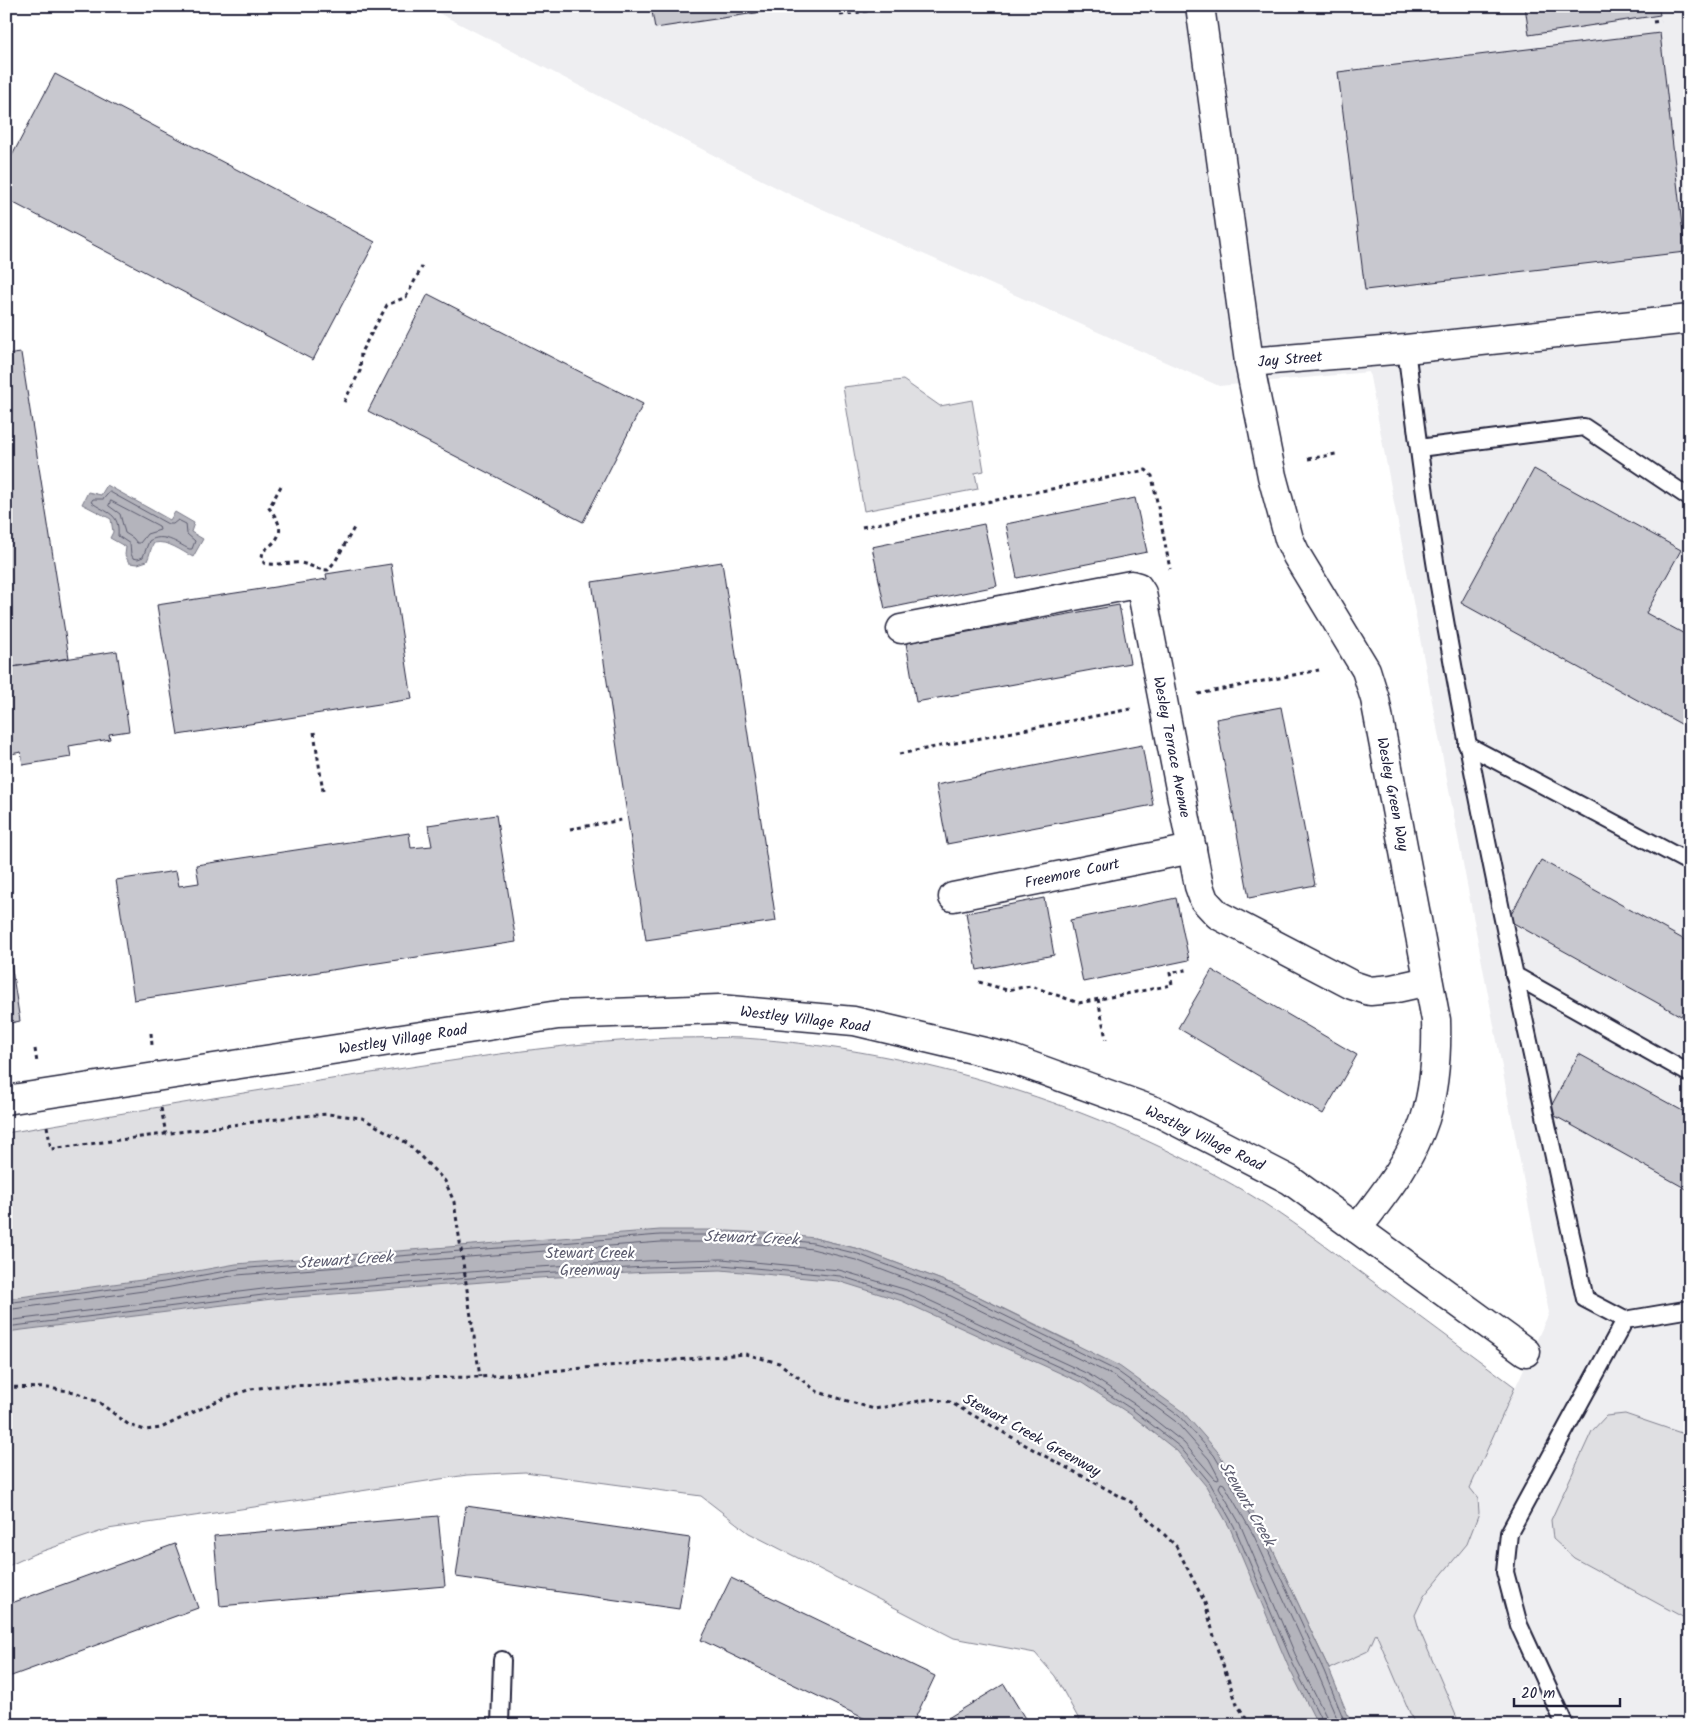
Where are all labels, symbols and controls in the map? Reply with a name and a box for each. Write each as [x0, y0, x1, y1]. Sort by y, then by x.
street label: Jay Street [1257, 345, 1324, 375]
street label: Wesley Terrace Avenue [1146, 674, 1197, 820]
street label: Wesley Green Way [1369, 735, 1415, 854]
street label: Freemore Court [1022, 852, 1122, 896]
street label: Westley Village Road [739, 1000, 871, 1040]
street label: Westley Village Road [337, 1018, 470, 1062]
street label: Westley Village Road [1141, 1100, 1269, 1178]
water label: Stewart Creek [703, 1224, 801, 1253]
park label: Stewart Creek Greenway [546, 1242, 635, 1283]
water label: Stewart Creek [297, 1245, 396, 1276]
street label: Stewart Creek Greenway [958, 1388, 1106, 1484]
water label: Stewart Creek [1212, 1456, 1282, 1553]
scale bar [1514, 1676, 1620, 1708]
text: 20 m [1521, 1682, 1555, 1706]

